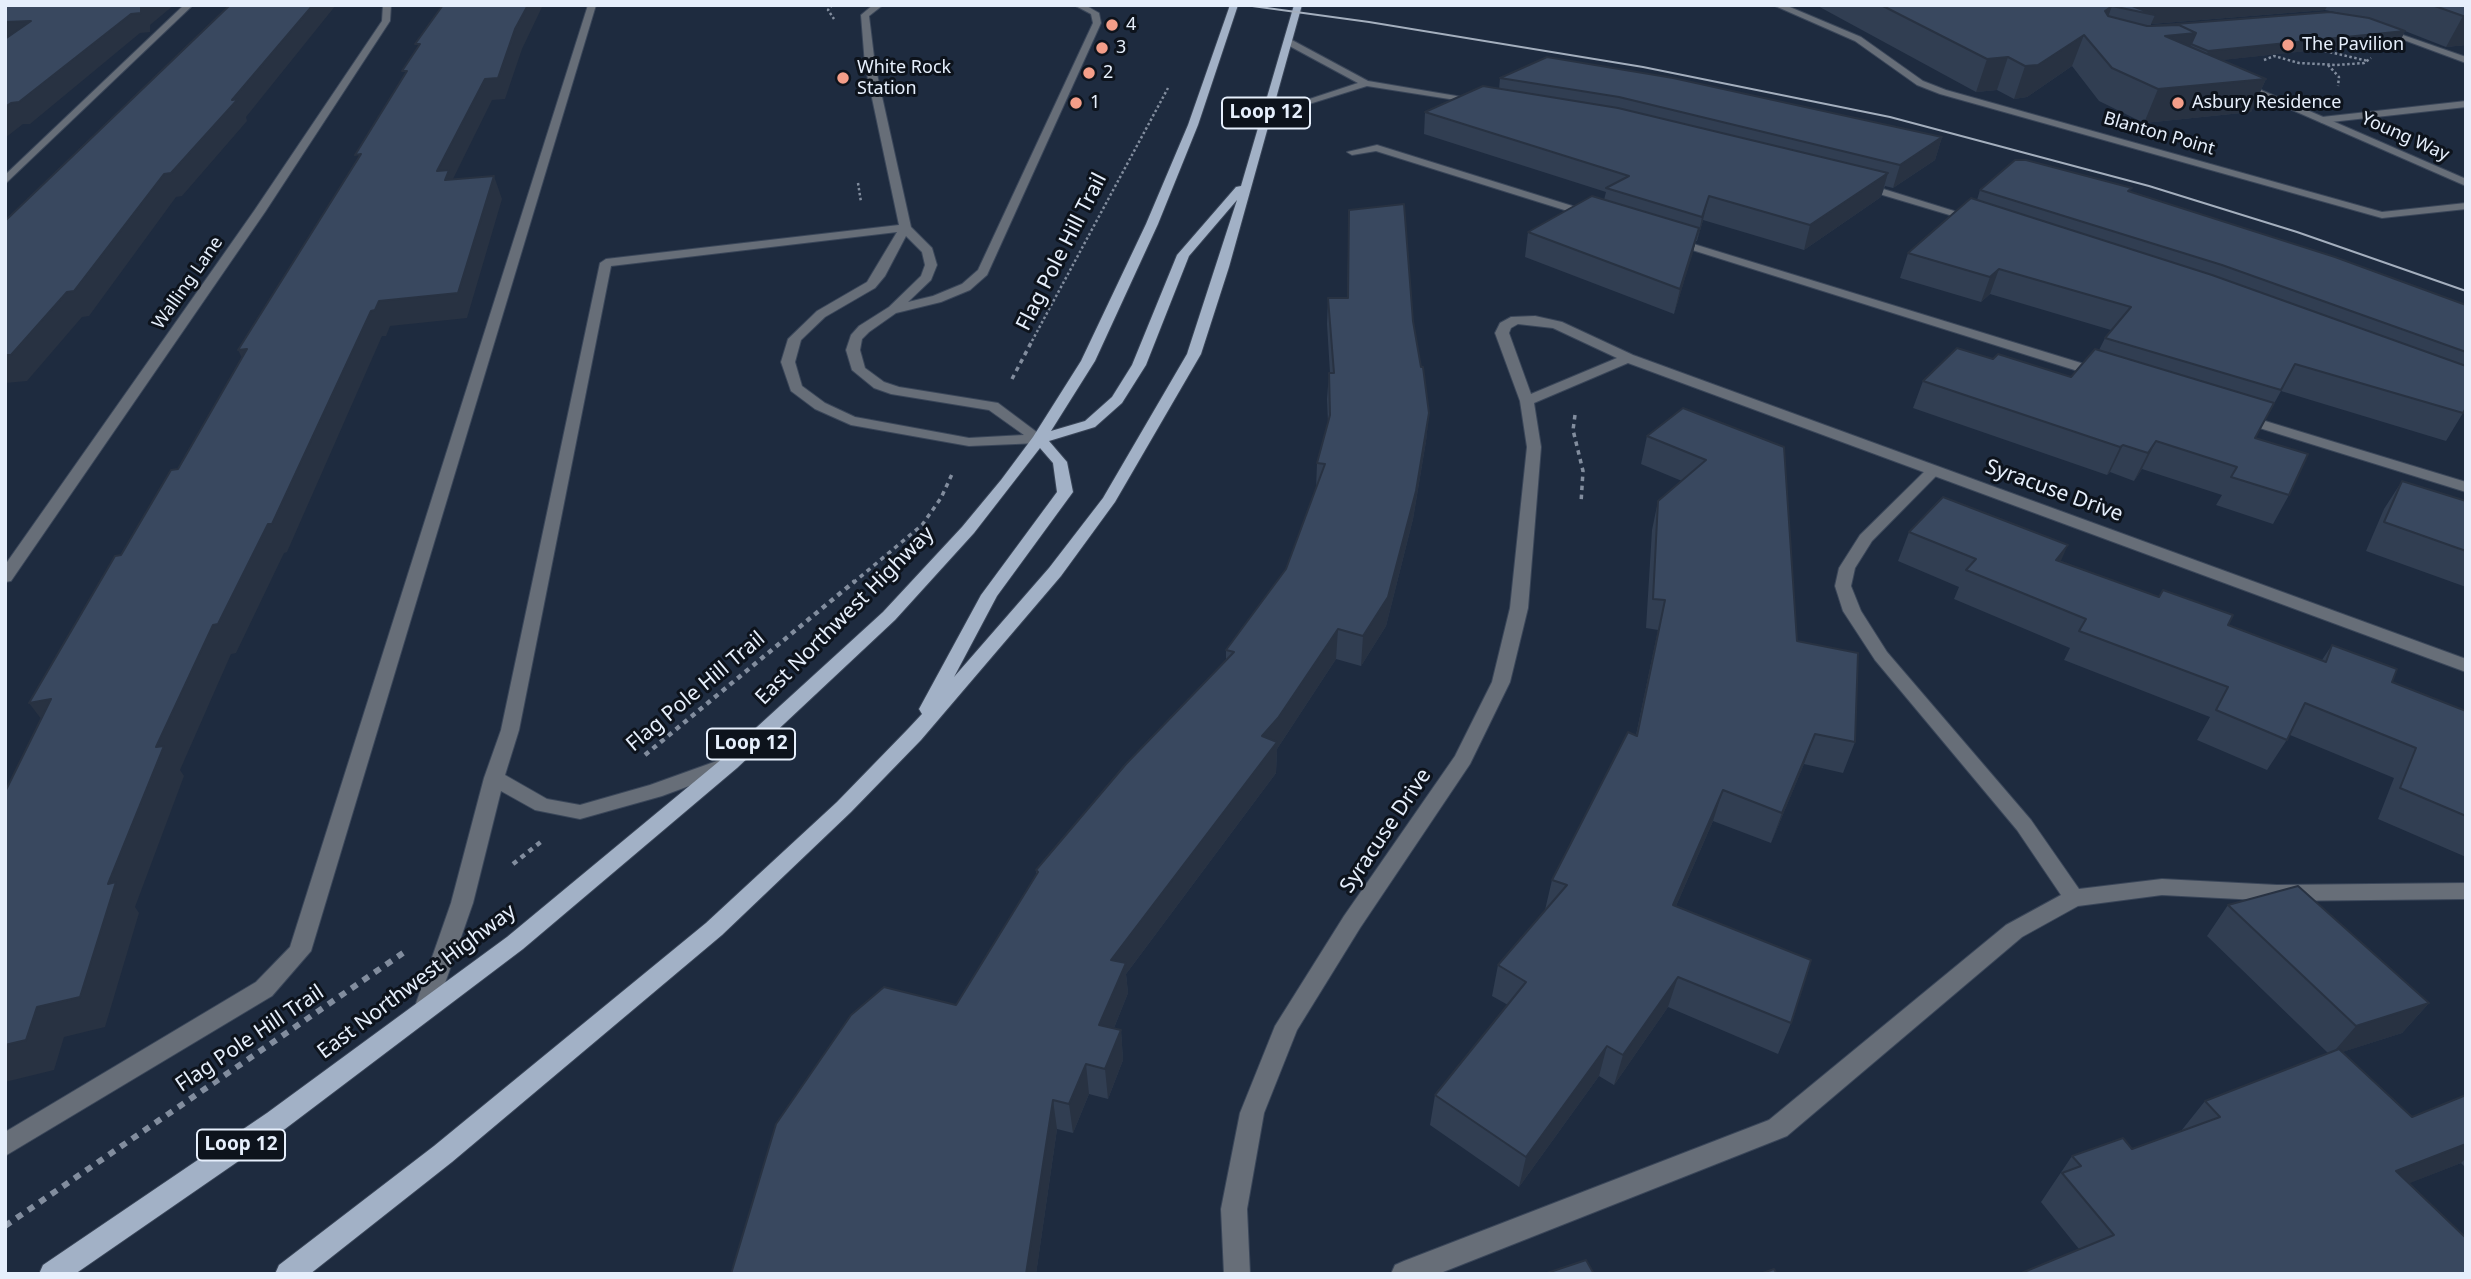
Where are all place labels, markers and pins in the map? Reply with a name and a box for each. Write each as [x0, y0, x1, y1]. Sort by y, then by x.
place label: 4 [1126, 14, 1136, 36]
marker: 4 [1104, 17, 1120, 33]
place label: The Pavilion [2302, 34, 2404, 56]
place label: 3 [1116, 37, 1126, 59]
marker: The Pavilion [2280, 37, 2296, 53]
marker: 3 [1094, 40, 1110, 56]
place label: White Rock Station [857, 57, 951, 100]
place label: 2 [1103, 62, 1113, 84]
marker: 2 [1081, 65, 1097, 81]
marker: White Rock Station [835, 70, 851, 86]
place label: 1 [1090, 92, 1100, 114]
place label: Asbury Residence [2192, 92, 2341, 114]
marker: 1 [1068, 95, 1084, 111]
marker: Asbury Residence [2170, 95, 2186, 111]

